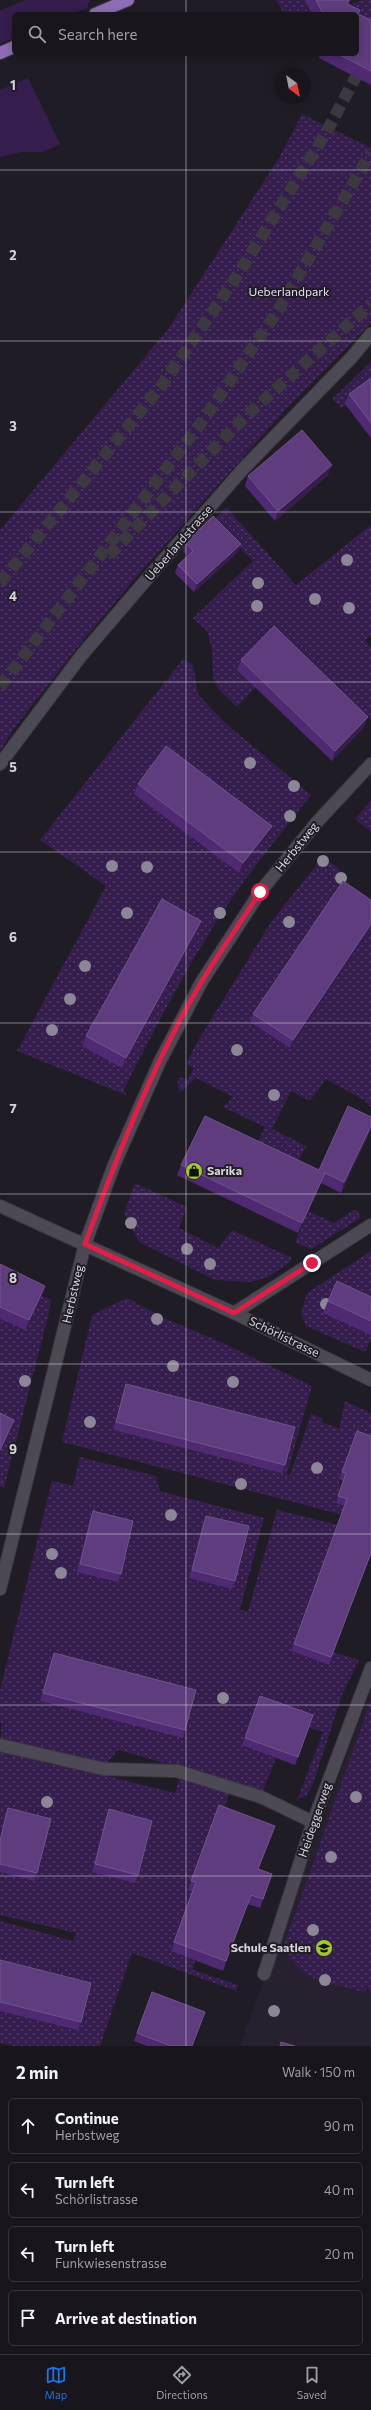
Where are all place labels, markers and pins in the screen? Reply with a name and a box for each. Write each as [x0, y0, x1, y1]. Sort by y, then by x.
shop icon: Sarika [184, 1161, 204, 1181]
place label: Sarika [207, 1163, 242, 1177]
school or university icon: Schule Saatlen [314, 1938, 334, 1958]
place label: Schule Saatlen [231, 1940, 311, 1954]

